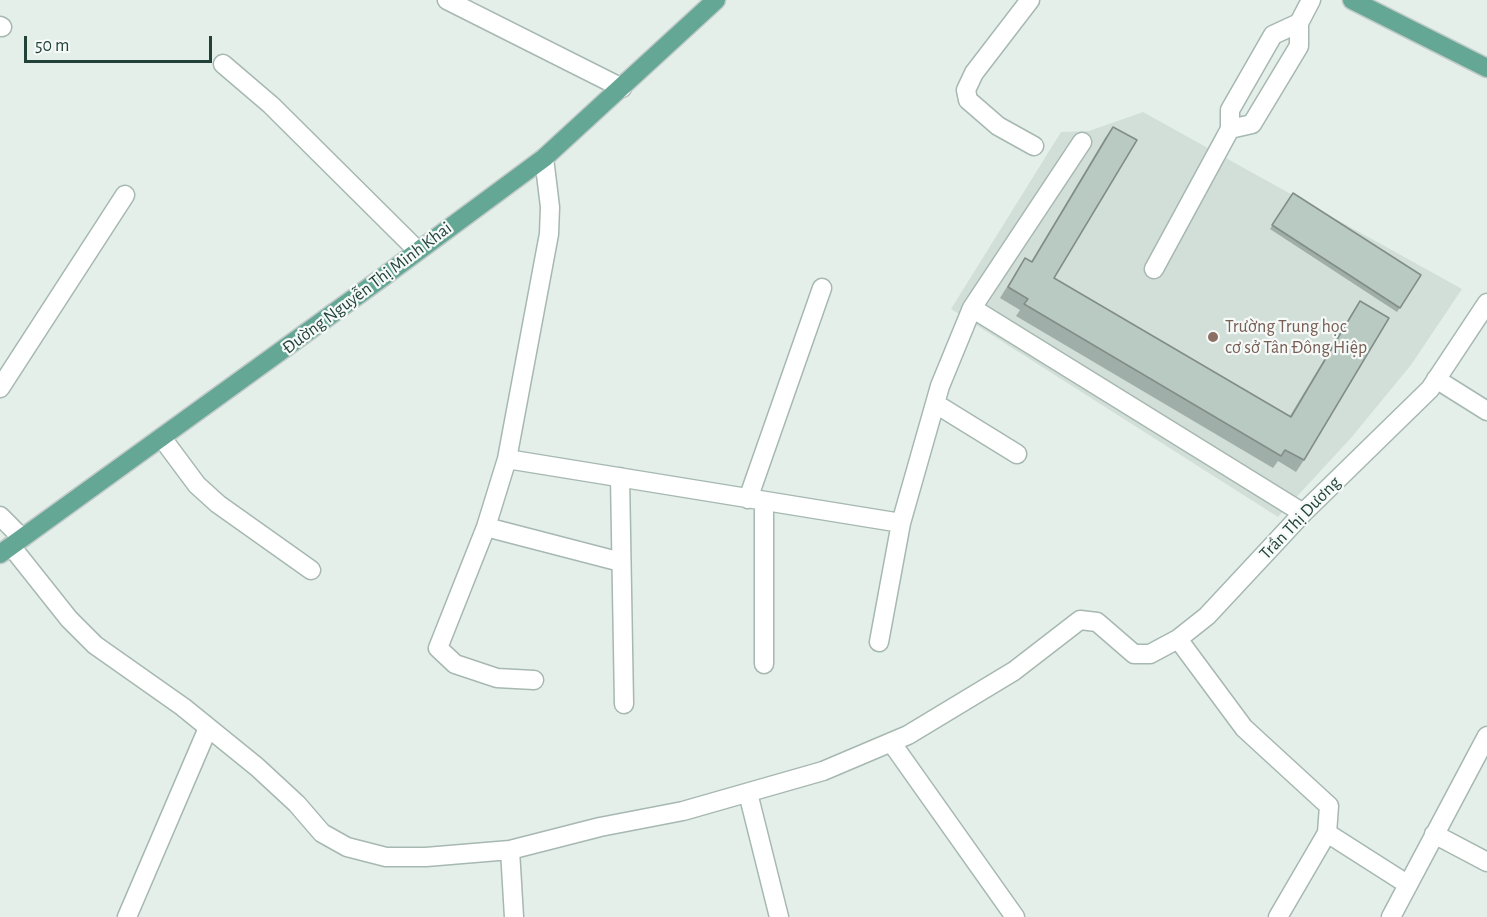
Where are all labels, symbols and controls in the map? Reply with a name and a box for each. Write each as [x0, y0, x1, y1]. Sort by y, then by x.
scale bar [27, 24, 214, 62]
text: 50 m [35, 37, 69, 55]
street label: Đường Nguyễn Thị Minh Khai [278, 217, 456, 359]
place label: Trường Trung học cơ sở Tân Đông Hiệp [1225, 316, 1367, 358]
marker: Trường Trung học cơ sở Tân Đông Hiệp [1206, 330, 1220, 344]
street label: Trần Thị Dương [1255, 472, 1345, 564]

